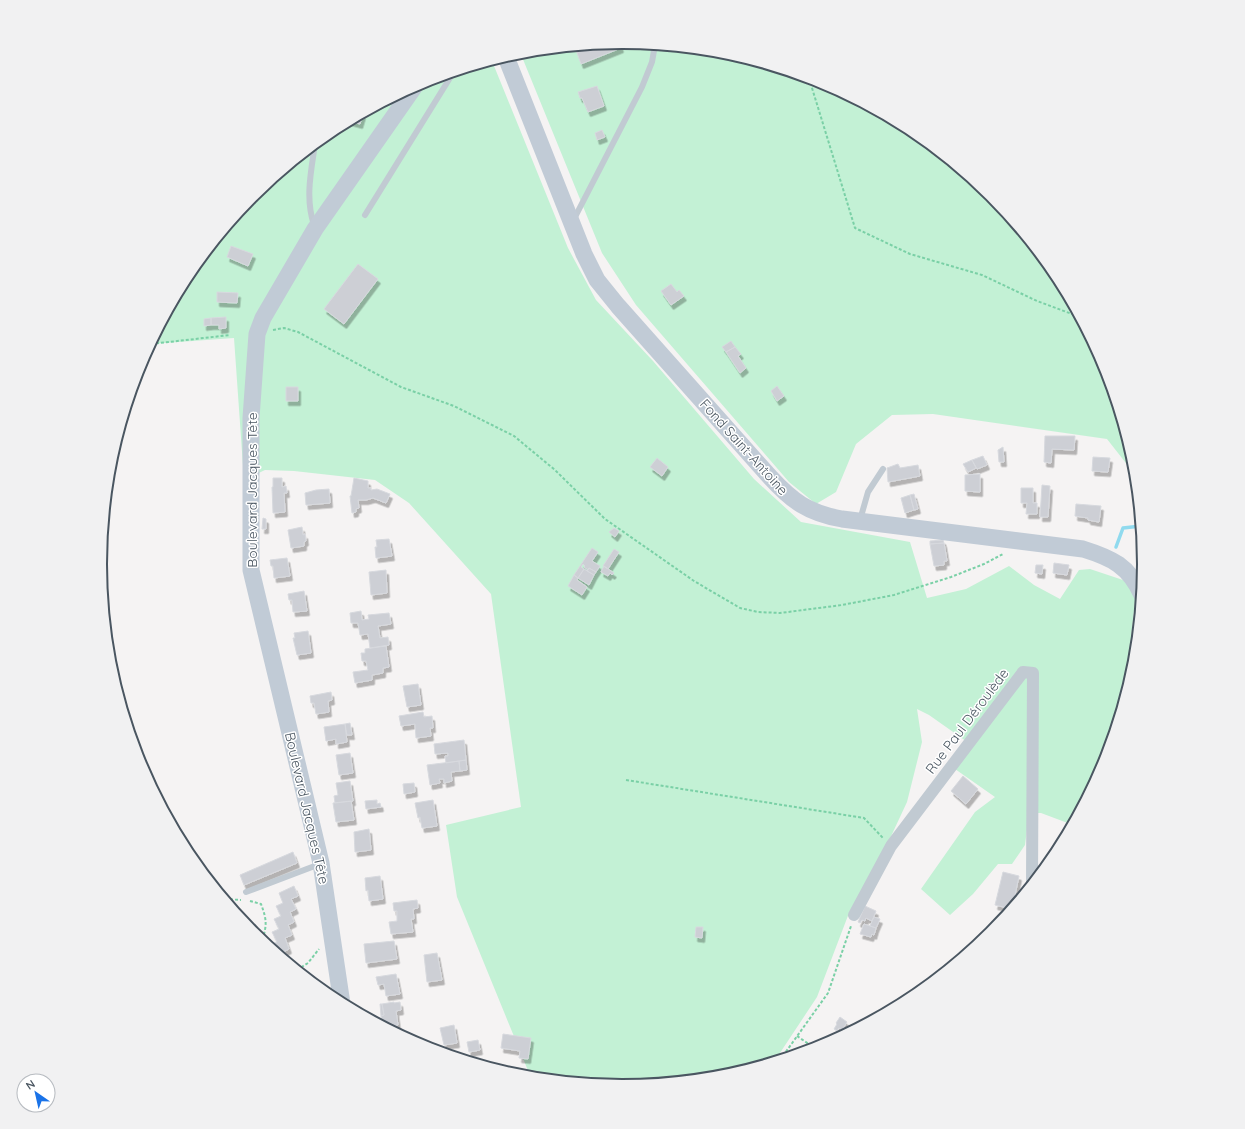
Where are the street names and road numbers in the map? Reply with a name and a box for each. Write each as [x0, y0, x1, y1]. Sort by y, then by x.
street label: Fond Saint-Antoine [696, 395, 792, 499]
street label: Boulevard Jacques Tête [243, 412, 261, 568]
street label: Rue Paul Déroulède [921, 665, 1013, 777]
street label: Boulevard Jacques Tête [281, 730, 333, 886]

